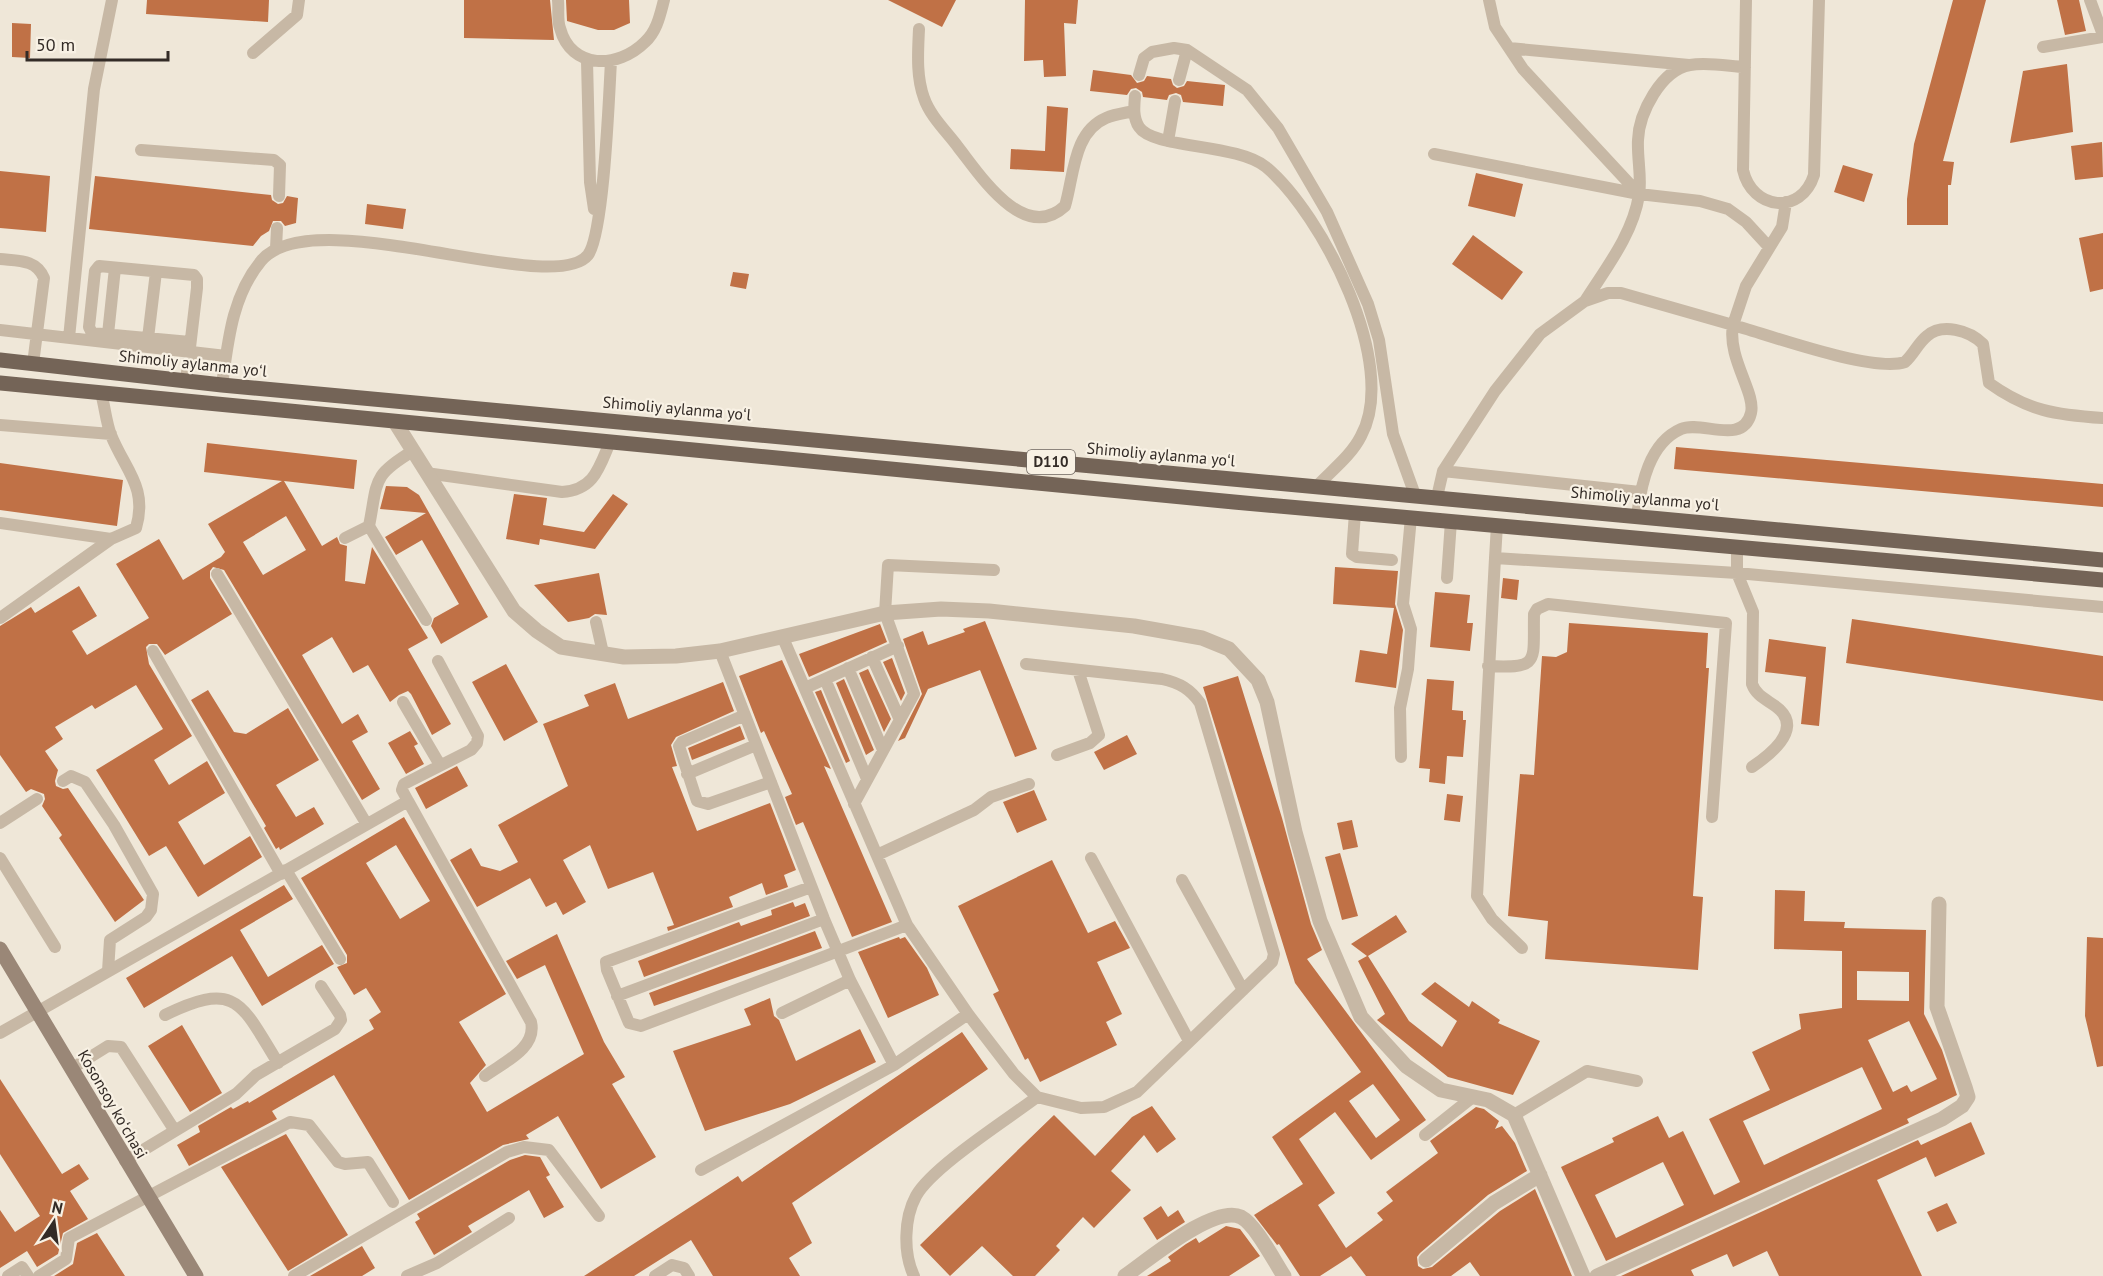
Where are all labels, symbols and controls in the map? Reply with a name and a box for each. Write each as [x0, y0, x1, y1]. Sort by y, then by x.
scale bar [27, 24, 168, 62]
text: 50 m [36, 33, 75, 56]
street label: Shimoliy aylanma yoʻl [118, 345, 268, 381]
street label: Shimoliy aylanma yoʻl [602, 392, 752, 424]
street label: Shimoliy aylanma yoʻl [1086, 438, 1236, 470]
road number: D110 [1027, 450, 1075, 474]
street label: Shimoliy aylanma yoʻl [1570, 482, 1720, 514]
street label: Kosonsoy koʻchasi [74, 1046, 152, 1162]
north arrow [24, 1192, 84, 1252]
text: N [50, 1196, 65, 1218]

